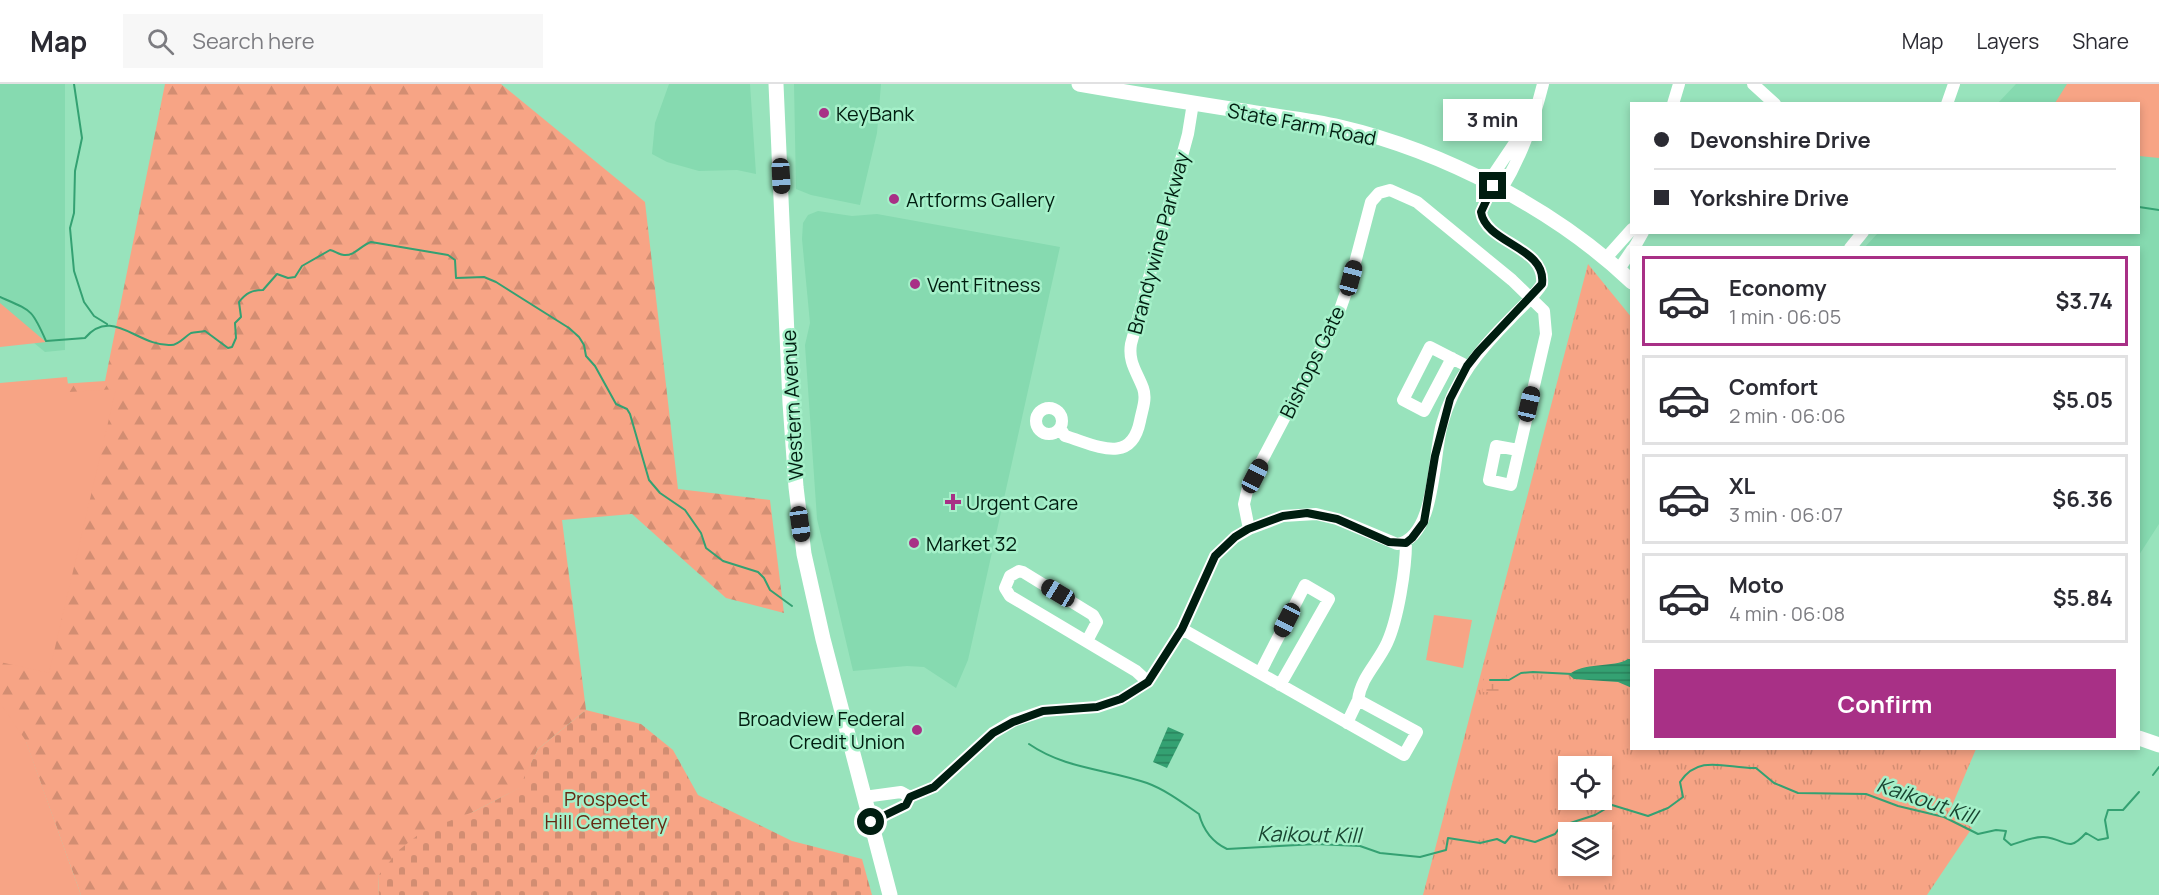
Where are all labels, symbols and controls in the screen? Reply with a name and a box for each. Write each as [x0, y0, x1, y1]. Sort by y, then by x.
search box [123, 14, 543, 68]
text: Map [30, 22, 87, 60]
icon: search [144, 25, 177, 58]
text: Search here [192, 26, 315, 56]
text: Map [1902, 27, 1943, 55]
text: Layers [1976, 27, 2039, 55]
text: Share [2072, 27, 2129, 55]
street label: State Farm Road [1225, 96, 1379, 152]
callout: 3 min [1444, 99, 1543, 141]
place label: KeyBank [836, 100, 915, 127]
marker: KeyBank [817, 106, 831, 120]
text: 3 min [1467, 106, 1518, 133]
text: Devonshire Drive [1690, 125, 1871, 155]
street label: Brandywine Parkway [1121, 148, 1195, 337]
car [771, 158, 791, 194]
route end [1479, 172, 1506, 199]
text: Yorkshire Drive [1690, 183, 1849, 213]
place label: Artforms Gallery [906, 186, 1055, 213]
marker: Artforms Gallery [887, 192, 901, 206]
car [1338, 258, 1364, 298]
place label: Vent Fitness [927, 271, 1040, 298]
text: Economy [1729, 273, 1827, 303]
icon: car [1657, 274, 1711, 328]
marker: Vent Fitness [908, 277, 922, 291]
text: $3.74 [2055, 286, 2113, 316]
street label: Bishops Gate [1273, 301, 1351, 423]
text: 1 min · 06:05 [1729, 303, 1841, 330]
street label: Western Avenue [775, 329, 809, 481]
text: Comfort [1729, 372, 1818, 402]
icon: car [1657, 373, 1711, 427]
car [1516, 384, 1542, 424]
text: $5.05 [2052, 385, 2113, 415]
text: 2 min · 06:06 [1729, 402, 1846, 429]
car [1239, 456, 1271, 496]
text: XL [1729, 471, 1755, 501]
icon: car [1657, 472, 1711, 526]
text: $6.36 [2052, 484, 2113, 514]
place label: Urgent Care [966, 489, 1078, 516]
marker: Urgent Care [944, 493, 962, 511]
text: 3 min · 06:07 [1729, 501, 1843, 528]
car [789, 505, 811, 543]
place label: Market 32 [926, 530, 1017, 557]
marker: Market 32 [907, 536, 921, 550]
text: Moto [1729, 570, 1784, 600]
icon: car [1657, 571, 1711, 625]
car [1038, 576, 1078, 610]
text: $5.84 [2053, 583, 2113, 613]
car [1271, 600, 1303, 640]
text: 4 min · 06:08 [1729, 600, 1845, 627]
button: Confirm [1654, 669, 2116, 738]
place label: Broadview Federal Credit Union [738, 705, 905, 755]
marker: Broadview Federal Credit Union [910, 723, 924, 737]
map controls [1558, 756, 1612, 876]
button: locate [1558, 756, 1612, 810]
water label: Kaikout Kill [1873, 770, 1984, 831]
park label: Prospect Hill Cemetery [545, 785, 668, 835]
route start [857, 808, 884, 835]
water label: Kaikout Kill [1257, 819, 1364, 849]
button: layers [1558, 822, 1612, 876]

